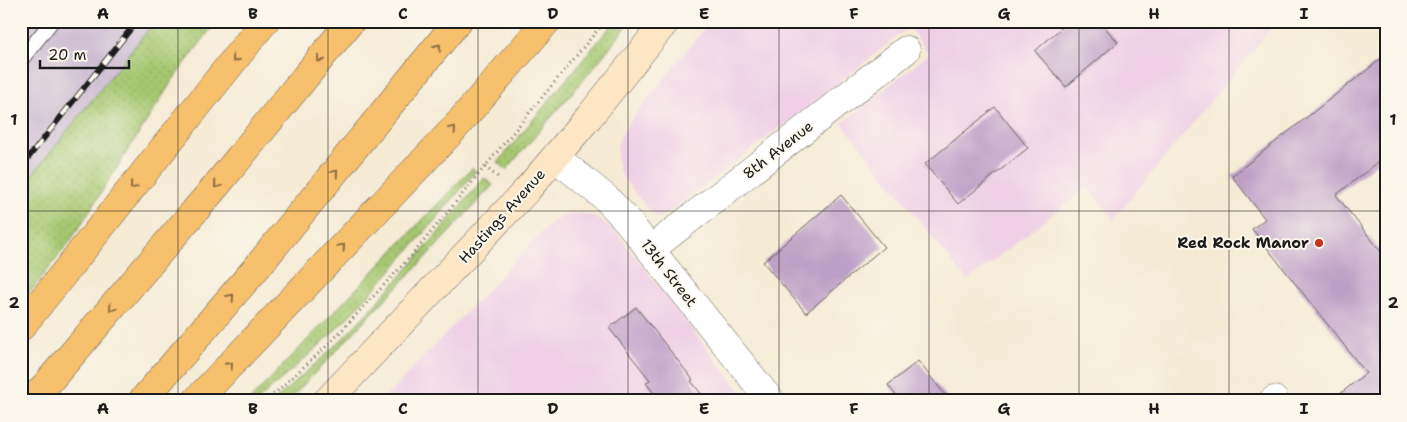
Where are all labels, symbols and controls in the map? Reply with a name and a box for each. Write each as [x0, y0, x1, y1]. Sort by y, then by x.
text: A [97, 3, 109, 24]
text: B [248, 3, 258, 24]
text: C [398, 3, 408, 24]
text: D [547, 3, 559, 24]
text: E [699, 3, 709, 24]
text: F [849, 3, 859, 24]
text: G [998, 3, 1011, 24]
text: H [1148, 3, 1160, 24]
text: I [1300, 3, 1309, 24]
scale bar [40, 38, 129, 70]
one-way arrow [432, 43, 441, 52]
text: 20 m [48, 45, 87, 65]
one-way arrow [232, 53, 240, 62]
one-way arrow [318, 53, 326, 62]
text: 1 [10, 109, 18, 130]
text: 1 [1389, 109, 1397, 130]
street label: 8th Avenue [739, 116, 817, 184]
one-way arrow [447, 126, 456, 135]
street label: Hastings Avenue [454, 164, 550, 268]
one-way arrow [330, 169, 339, 178]
one-way arrow [214, 179, 223, 188]
one-way arrow [131, 180, 139, 189]
place label: Red Rock Manor [1177, 233, 1309, 253]
street label: 13th Street [636, 235, 702, 311]
marker: Red Rock Manor [1313, 237, 1325, 249]
one-way arrow [336, 244, 345, 253]
text: 2 [8, 292, 20, 313]
text: 2 [1387, 292, 1399, 313]
one-way arrow [225, 294, 234, 303]
one-way arrow [108, 303, 117, 312]
one-way arrow [224, 362, 233, 371]
text: A [97, 398, 109, 419]
text: B [248, 398, 258, 419]
text: C [398, 398, 408, 419]
text: D [547, 398, 559, 419]
text: E [699, 398, 709, 419]
text: F [849, 398, 859, 419]
text: G [998, 398, 1011, 419]
text: H [1148, 398, 1160, 419]
text: I [1300, 398, 1309, 419]

